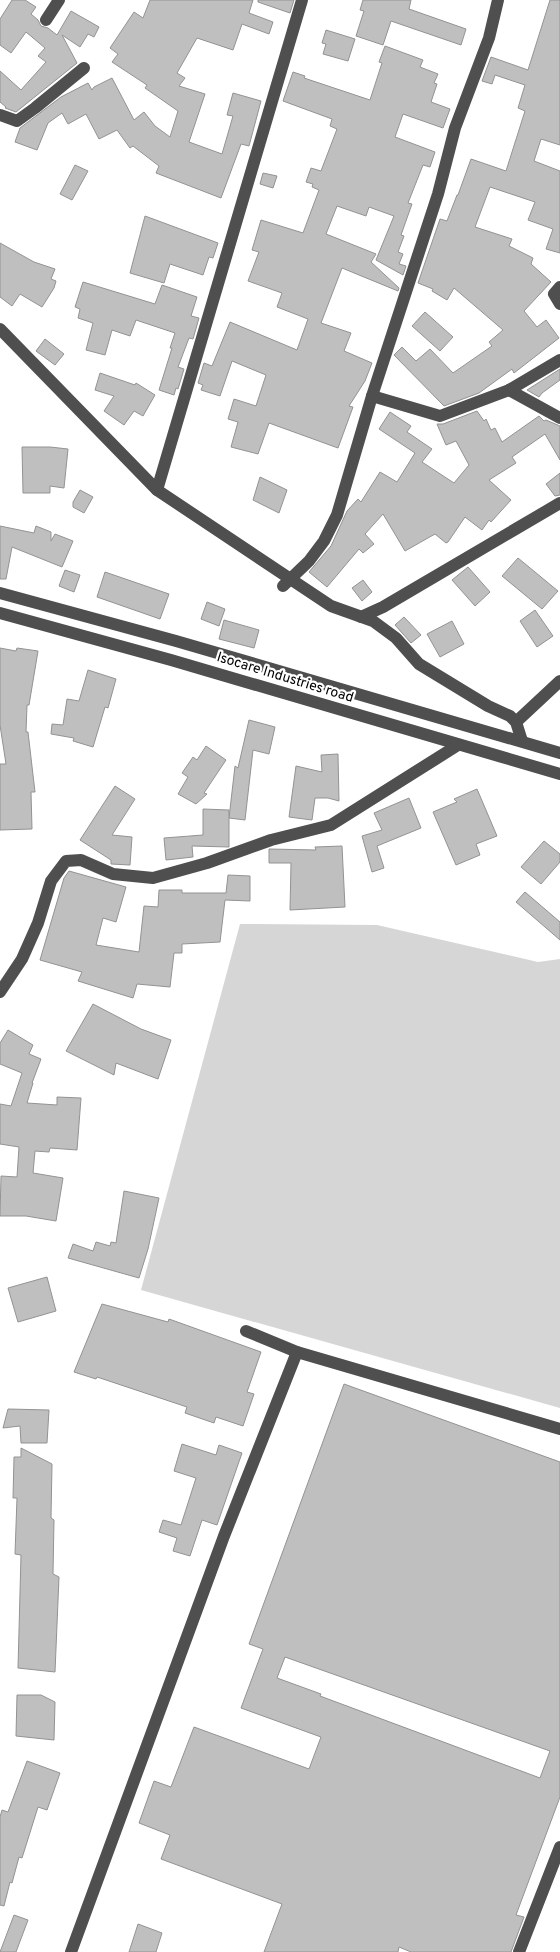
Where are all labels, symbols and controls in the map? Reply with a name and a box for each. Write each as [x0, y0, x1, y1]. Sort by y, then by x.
street label: Isocare Industries road [215, 649, 355, 707]

